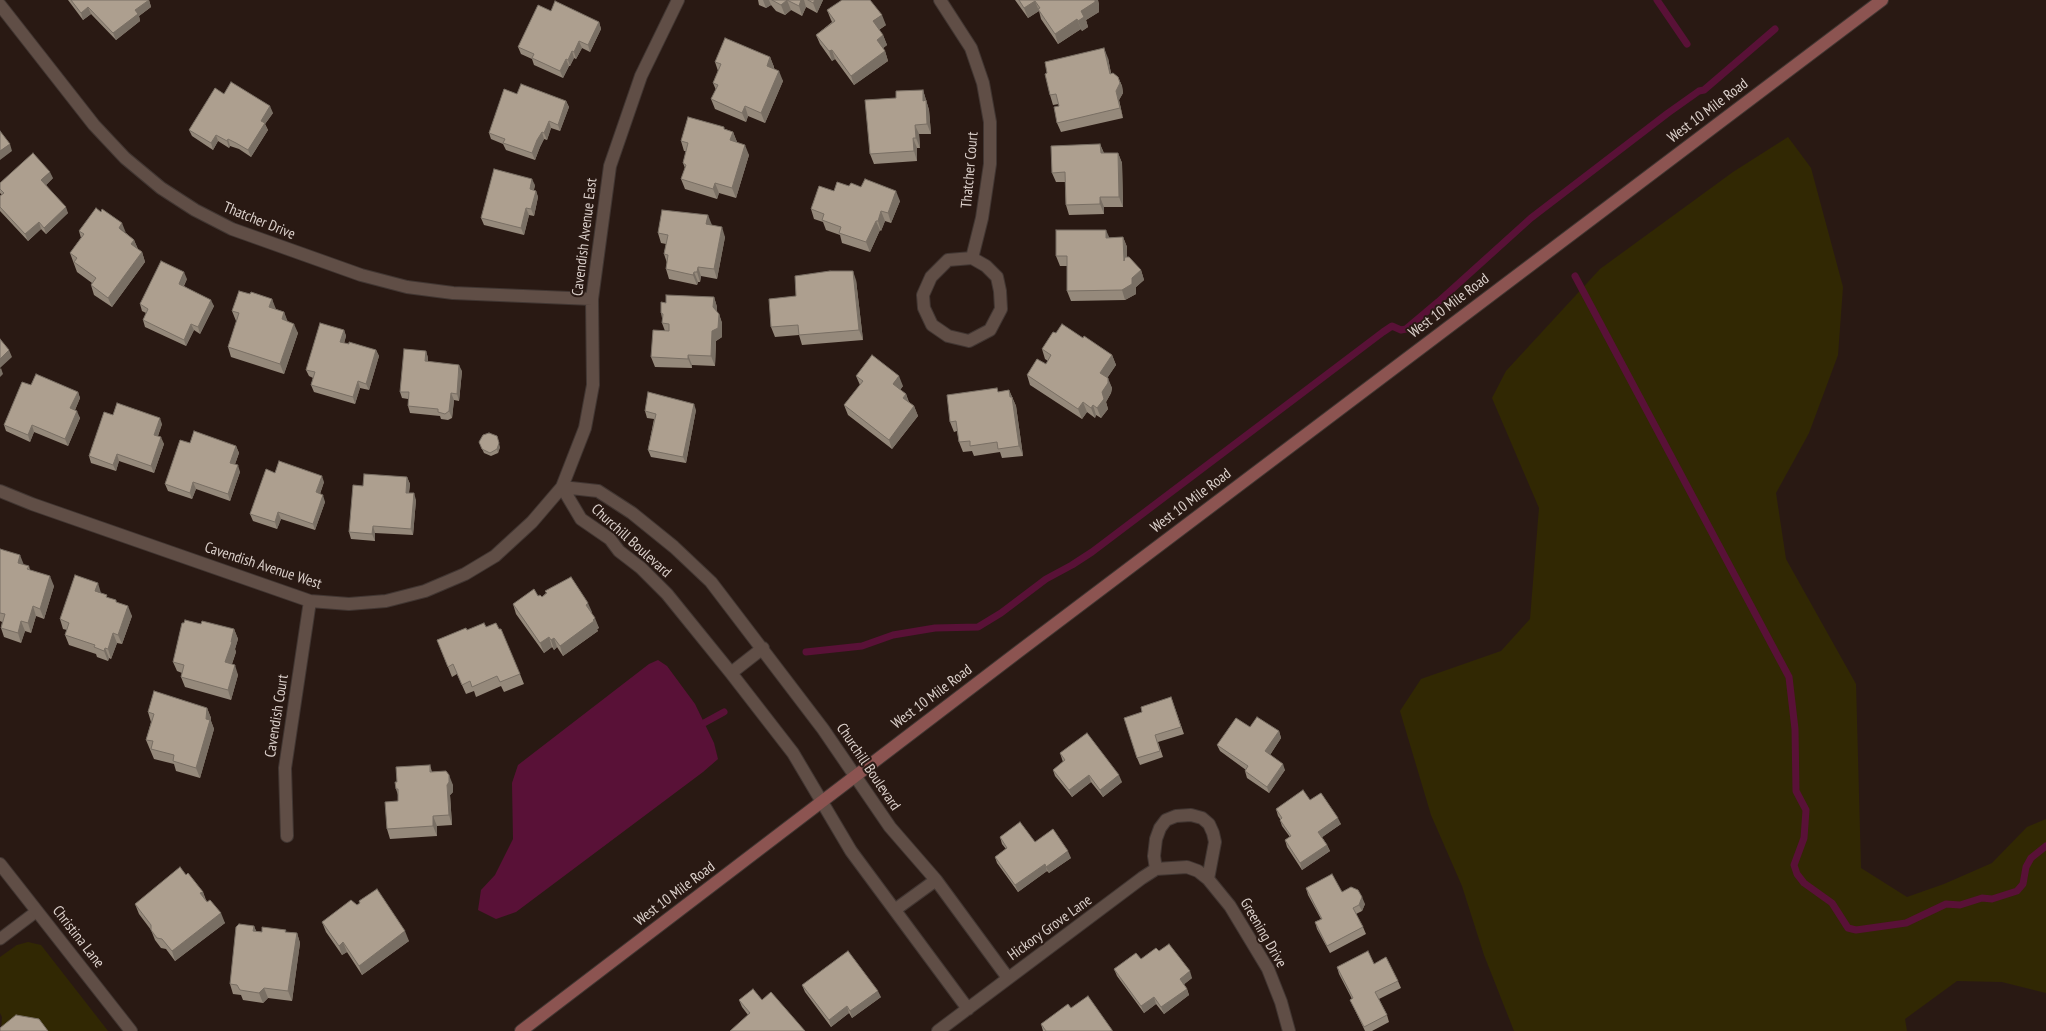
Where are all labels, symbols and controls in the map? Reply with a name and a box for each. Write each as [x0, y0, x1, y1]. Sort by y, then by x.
street label: West 10 Mile Road [1664, 75, 1752, 147]
street label: Thatcher Court [958, 131, 982, 209]
street label: Cavendish Avenue East [569, 177, 601, 297]
street label: Thatcher Drive [220, 198, 298, 244]
street label: West 10 Mile Road [1405, 270, 1493, 342]
street label: West 10 Mile Road [1147, 465, 1235, 537]
street label: Churchill Boulevard [587, 500, 675, 582]
street label: Cavendish Avenue West [202, 539, 324, 593]
street label: West 10 Mile Road [888, 661, 976, 733]
street label: Cavendish Court [262, 673, 292, 759]
street label: Churchill Boulevard [832, 720, 904, 814]
street label: West 10 Mile Road [631, 858, 719, 930]
street label: Hickory Grove Lane [1004, 891, 1096, 965]
street label: Greening Drive [1236, 895, 1290, 971]
street label: Christina Lane [48, 902, 108, 972]

